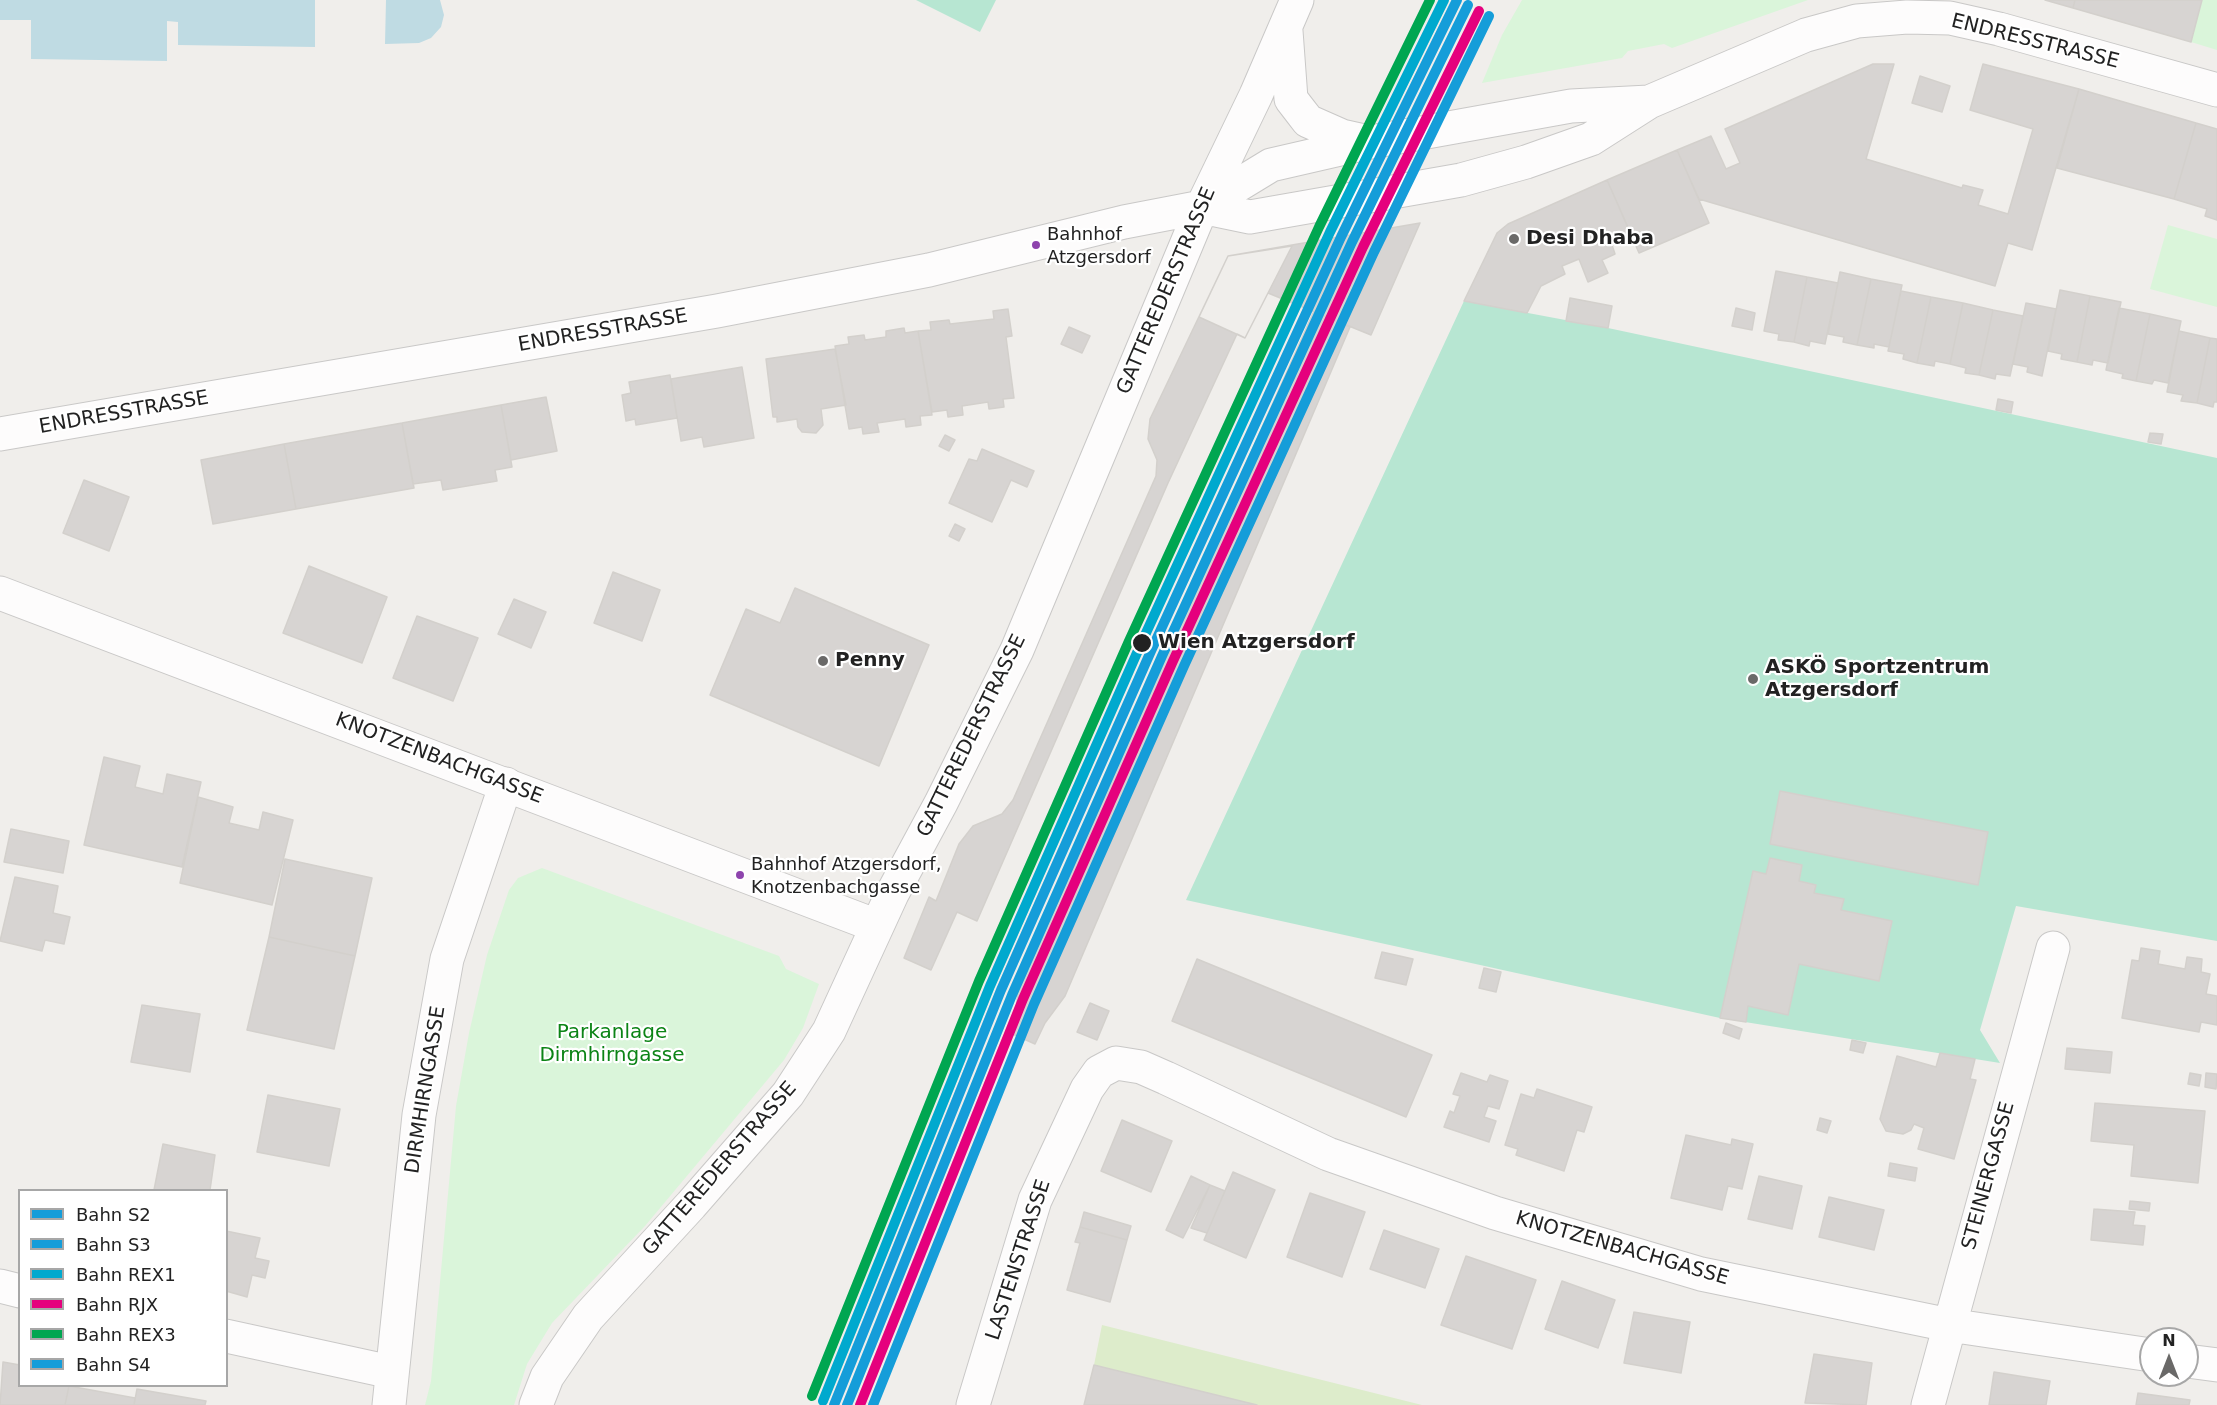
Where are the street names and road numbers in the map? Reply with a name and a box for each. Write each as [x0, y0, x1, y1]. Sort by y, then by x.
street label: ENDRESSTRASSE [1949, 10, 2121, 74]
street label: GATTEREDERSTRASSE [1112, 184, 1222, 398]
street label: ENDRESSTRASSE [516, 304, 690, 358]
street label: ENDRESSTRASSE [37, 386, 211, 440]
street label: GATTEREDERSTRASSE [912, 631, 1032, 841]
street label: KNOTZENBACHGASSE [332, 708, 546, 810]
street label: DIRMHIRNGASSE [401, 1004, 451, 1176]
street label: GATTEREDERSTRASSE [638, 1077, 802, 1261]
street label: STEINERGASSE [1958, 1099, 2020, 1253]
street label: LASTENSTRASSE [982, 1177, 1056, 1343]
street label: KNOTZENBACHGASSE [1513, 1207, 1731, 1291]

